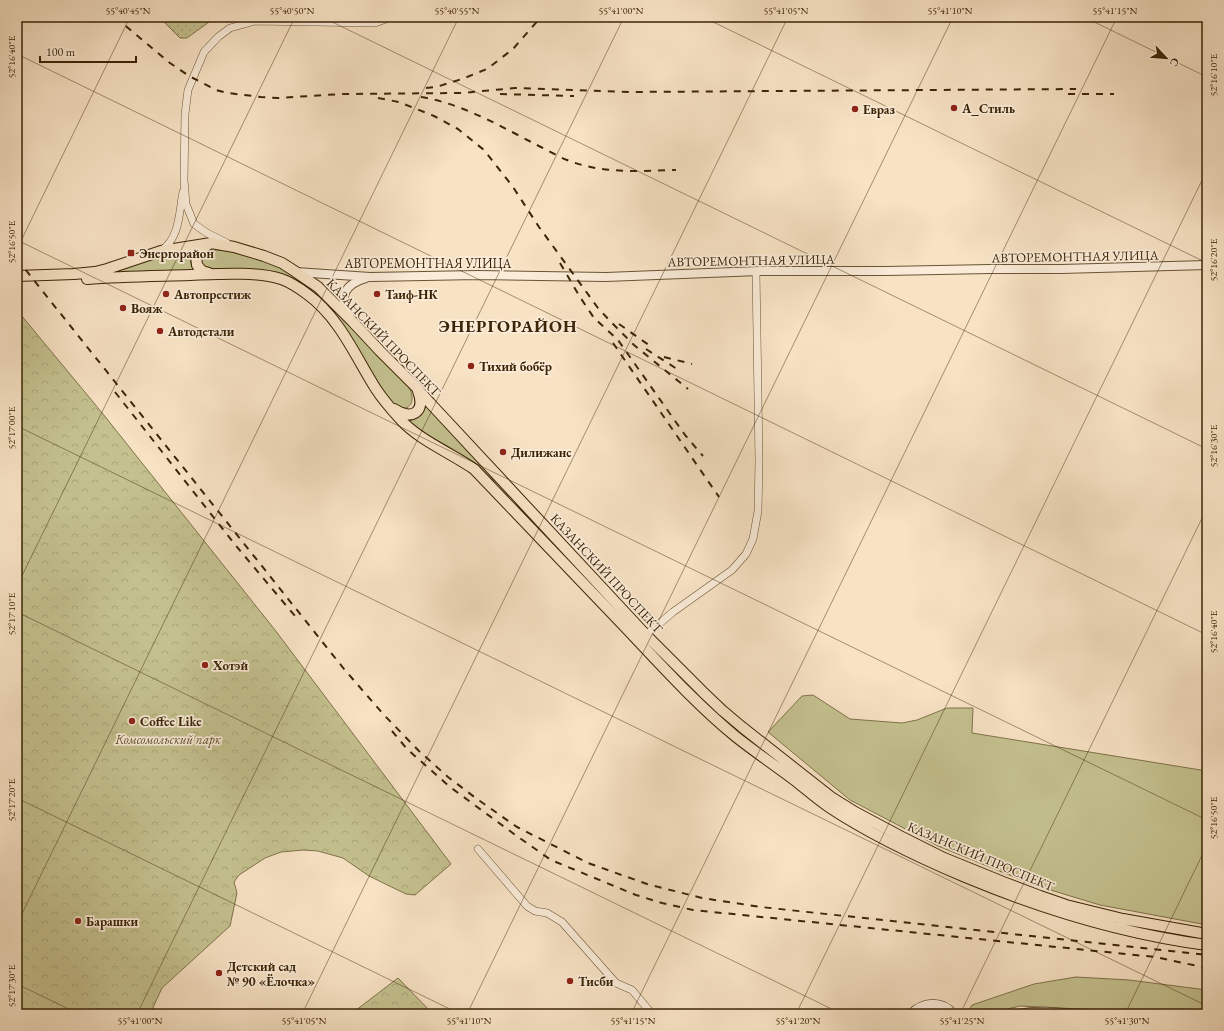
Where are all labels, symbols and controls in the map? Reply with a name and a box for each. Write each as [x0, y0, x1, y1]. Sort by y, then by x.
text: 55°40'45"N [106, 4, 151, 17]
text: 55°40'50"N [270, 4, 315, 17]
text: 55°40'55"N [435, 4, 480, 17]
text: 55°41'00"N [599, 4, 644, 17]
text: 55°41'05"N [764, 4, 809, 17]
text: 55°41'10"N [928, 4, 973, 17]
text: 55°41'15"N [1093, 4, 1138, 17]
text: 52°16'40"E [5, 35, 18, 78]
scale bar [40, 38, 136, 64]
north arrow [1146, 38, 1186, 78]
text: 100 m [46, 44, 76, 60]
text: 52°16'10"E [1207, 53, 1220, 96]
text: С [1167, 56, 1183, 69]
place label: А_Стиль [961, 100, 1015, 117]
place label: Евраз [863, 101, 896, 118]
marker: А_Стиль [949, 103, 959, 113]
marker: Евраз [850, 104, 860, 114]
text: 52°16'50"E [5, 220, 18, 263]
text: 52°16'20"E [1207, 238, 1220, 281]
place label: Энергорайон [139, 245, 214, 262]
street label: АВТОРЕМОНТНАЯ УЛИЦА [990, 247, 1160, 266]
marker: Энергорайон [126, 248, 136, 258]
street label: АВТОРЕМОНТНАЯ УЛИЦА [666, 251, 836, 270]
street label: АВТОРЕМОНТНАЯ УЛИЦА [343, 255, 513, 272]
street label: КАЗАНСКИЙ ПРОСПЕКТ [323, 275, 445, 400]
place label: Автопрестиж [173, 286, 252, 303]
place label: Таиф-НК [385, 286, 438, 303]
marker: Автопрестиж [161, 289, 171, 299]
marker: Таиф-НК [372, 289, 382, 299]
place label: Вояж [131, 300, 163, 317]
marker: Вояж [118, 303, 128, 313]
district label: ЭНЕРГОРАЙОН [438, 315, 578, 337]
place label: Автодетали [167, 323, 235, 340]
marker: Автодетали [155, 326, 165, 336]
place label: Тихий бобёр [479, 358, 552, 375]
marker: Тихий бобёр [466, 361, 476, 371]
text: 52°17'00"E [5, 406, 18, 449]
text: 52°16'30"E [1207, 424, 1220, 467]
place label: Дилижанс [511, 444, 572, 461]
marker: Дилижанс [498, 447, 508, 457]
street label: КАЗАНСКИЙ ПРОСПЕКТ [547, 510, 667, 637]
text: 52°17'10"E [5, 592, 18, 635]
text: 52°16'40"E [1207, 610, 1220, 653]
place label: Хотэй [212, 657, 248, 674]
marker: Хотэй [200, 660, 210, 670]
place label: Coffee Like [140, 713, 202, 730]
marker: Coffee Like [127, 716, 137, 726]
park label: Комсомольский парк [114, 731, 222, 748]
text: 52°17'20"E [5, 778, 18, 821]
text: 52°16'50"E [1207, 796, 1220, 839]
street label: КАЗАНСКИЙ ПРОСПЕКТ [905, 818, 1057, 895]
place label: Барашки [86, 913, 138, 930]
marker: Барашки [73, 916, 83, 926]
place label: Детский сад № 90 «Ёлочка» [227, 958, 315, 990]
text: 52°17'30"E [5, 964, 18, 1007]
marker: Детский сад № 90 «Ёлочка» [214, 968, 224, 978]
place label: Тисби [578, 973, 614, 990]
marker: Тисби [565, 976, 575, 986]
text: 55°41'00"N [118, 1014, 163, 1027]
text: 55°41'05"N [282, 1014, 327, 1027]
text: 55°41'10"N [447, 1014, 492, 1027]
text: 55°41'15"N [611, 1014, 656, 1027]
text: 55°41'20"N [776, 1014, 821, 1027]
text: 55°41'25"N [940, 1014, 985, 1027]
text: 55°41'30"N [1105, 1014, 1150, 1027]

